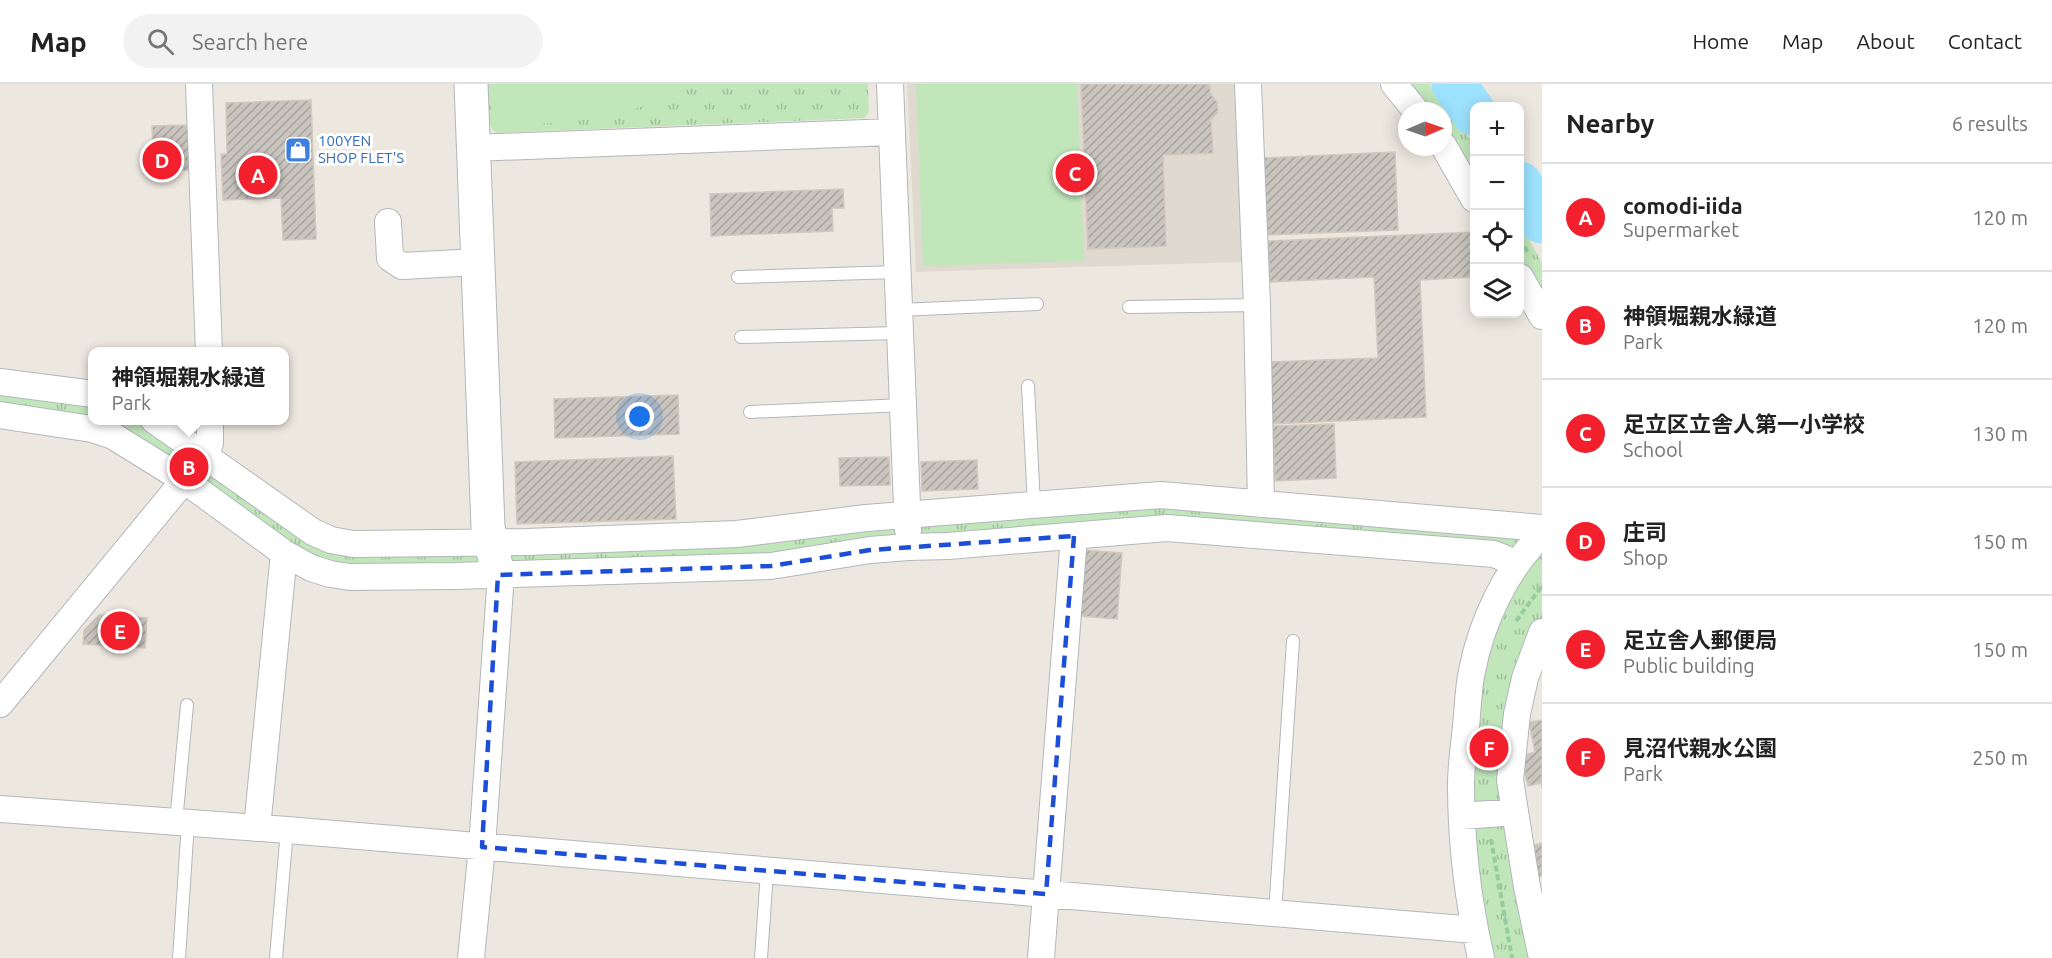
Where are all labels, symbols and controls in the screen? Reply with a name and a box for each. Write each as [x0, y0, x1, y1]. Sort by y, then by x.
search box [123, 14, 543, 68]
icon: search [144, 25, 177, 58]
text: Map [30, 26, 87, 57]
text: Search here [192, 29, 308, 54]
text: Home [1692, 29, 1749, 53]
text: Map [1782, 29, 1823, 53]
text: About [1856, 29, 1915, 53]
text: Contact [1948, 29, 2022, 53]
north arrow [1398, 102, 1452, 156]
map controls [1470, 102, 1524, 318]
button: + [1470, 102, 1524, 156]
text: Nearby [1566, 109, 1654, 138]
text: 6 results [1952, 112, 2028, 135]
place label: 100YEN SHOP FLET'S [318, 132, 404, 166]
shop icon: 100YEN SHOP FLET'S [283, 135, 313, 165]
pin: D [142, 138, 182, 182]
pin: C [1056, 150, 1094, 196]
pin: A [238, 152, 278, 197]
button: − [1470, 156, 1524, 210]
text: comodi-iida [1623, 193, 1743, 218]
text: A [1578, 206, 1593, 229]
text: 120 m [1972, 206, 2028, 229]
button: locate [1470, 210, 1524, 264]
text: Supermarket [1623, 218, 1739, 241]
button: layers [1470, 264, 1524, 318]
text: 神領堀親水緑道 [1623, 303, 1777, 328]
text: B [1579, 314, 1592, 337]
text: 120 m [1972, 314, 2028, 337]
text: Park [1623, 330, 1663, 353]
popup [88, 347, 289, 425]
text: 神領堀親水緑道 [111, 364, 266, 389]
text: Park [111, 391, 151, 414]
your location [625, 402, 654, 431]
text: 足立区立舎人第一小学校 [1623, 411, 1865, 436]
text: C [1579, 422, 1592, 445]
text: 130 m [1972, 422, 2028, 445]
text: School [1623, 438, 1683, 461]
pin: B [170, 444, 208, 490]
text: 庄司 [1623, 519, 1667, 544]
text: D [1578, 530, 1593, 553]
text: 150 m [1972, 530, 2028, 553]
text: Shop [1623, 546, 1668, 569]
pin: E [100, 608, 140, 654]
text: 足立舎人郵便局 [1623, 627, 1777, 652]
text: E [1580, 638, 1591, 661]
text: 150 m [1972, 638, 2028, 661]
text: Public building [1623, 654, 1755, 677]
pin: F [1470, 726, 1508, 770]
text: 見沼代親水公園 [1623, 735, 1777, 760]
text: F [1580, 746, 1591, 769]
text: 250 m [1972, 746, 2028, 769]
text: Park [1623, 762, 1663, 785]

